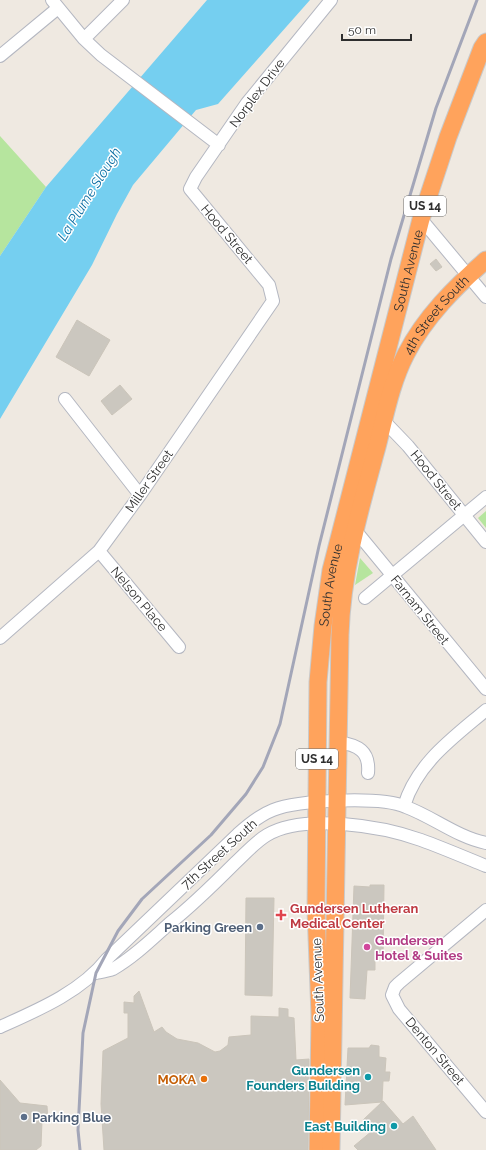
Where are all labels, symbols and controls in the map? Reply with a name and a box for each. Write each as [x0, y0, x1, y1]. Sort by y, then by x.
scale bar [342, 16, 411, 42]
text: 50 m [348, 23, 376, 37]
street label: Norplex Drive [226, 55, 288, 130]
water label: La Plume Slough [54, 144, 124, 243]
road number: US 14 [404, 196, 446, 216]
street label: Hood Street [198, 201, 256, 267]
street label: South Avenue [390, 228, 426, 313]
street label: 4th Street South [400, 272, 472, 357]
street label: Miller Street [122, 446, 176, 515]
street label: Hood Street [407, 447, 465, 513]
street label: South Avenue [316, 542, 345, 627]
street label: Nelson Place [108, 564, 171, 635]
street label: Farnam Street [388, 572, 453, 648]
road number: US 14 [296, 749, 338, 769]
street label: 7th Street South [178, 816, 260, 892]
place label: Gundersen Lutheran Medical Center [290, 901, 418, 931]
marker: Gundersen Lutheran Medical Center [275, 909, 287, 921]
place label: Parking Green [164, 920, 252, 935]
marker: Parking Green [255, 922, 265, 932]
place label: Gundersen Hotel & Suites [375, 933, 463, 963]
street label: South Avenue [309, 937, 327, 1022]
marker: Gundersen Hotel & Suites [362, 942, 372, 952]
street label: Denton Street [402, 1014, 468, 1088]
place label: Gundersen Founders Building [246, 1063, 360, 1093]
place label: MOKA [157, 1072, 196, 1087]
marker: Gundersen Founders Building [363, 1072, 373, 1082]
marker: MOKA [199, 1074, 209, 1084]
place label: Parking Blue [32, 1110, 111, 1125]
marker: Parking Blue [19, 1112, 29, 1122]
place label: East Building [304, 1119, 386, 1134]
marker: East Building [389, 1121, 399, 1131]

